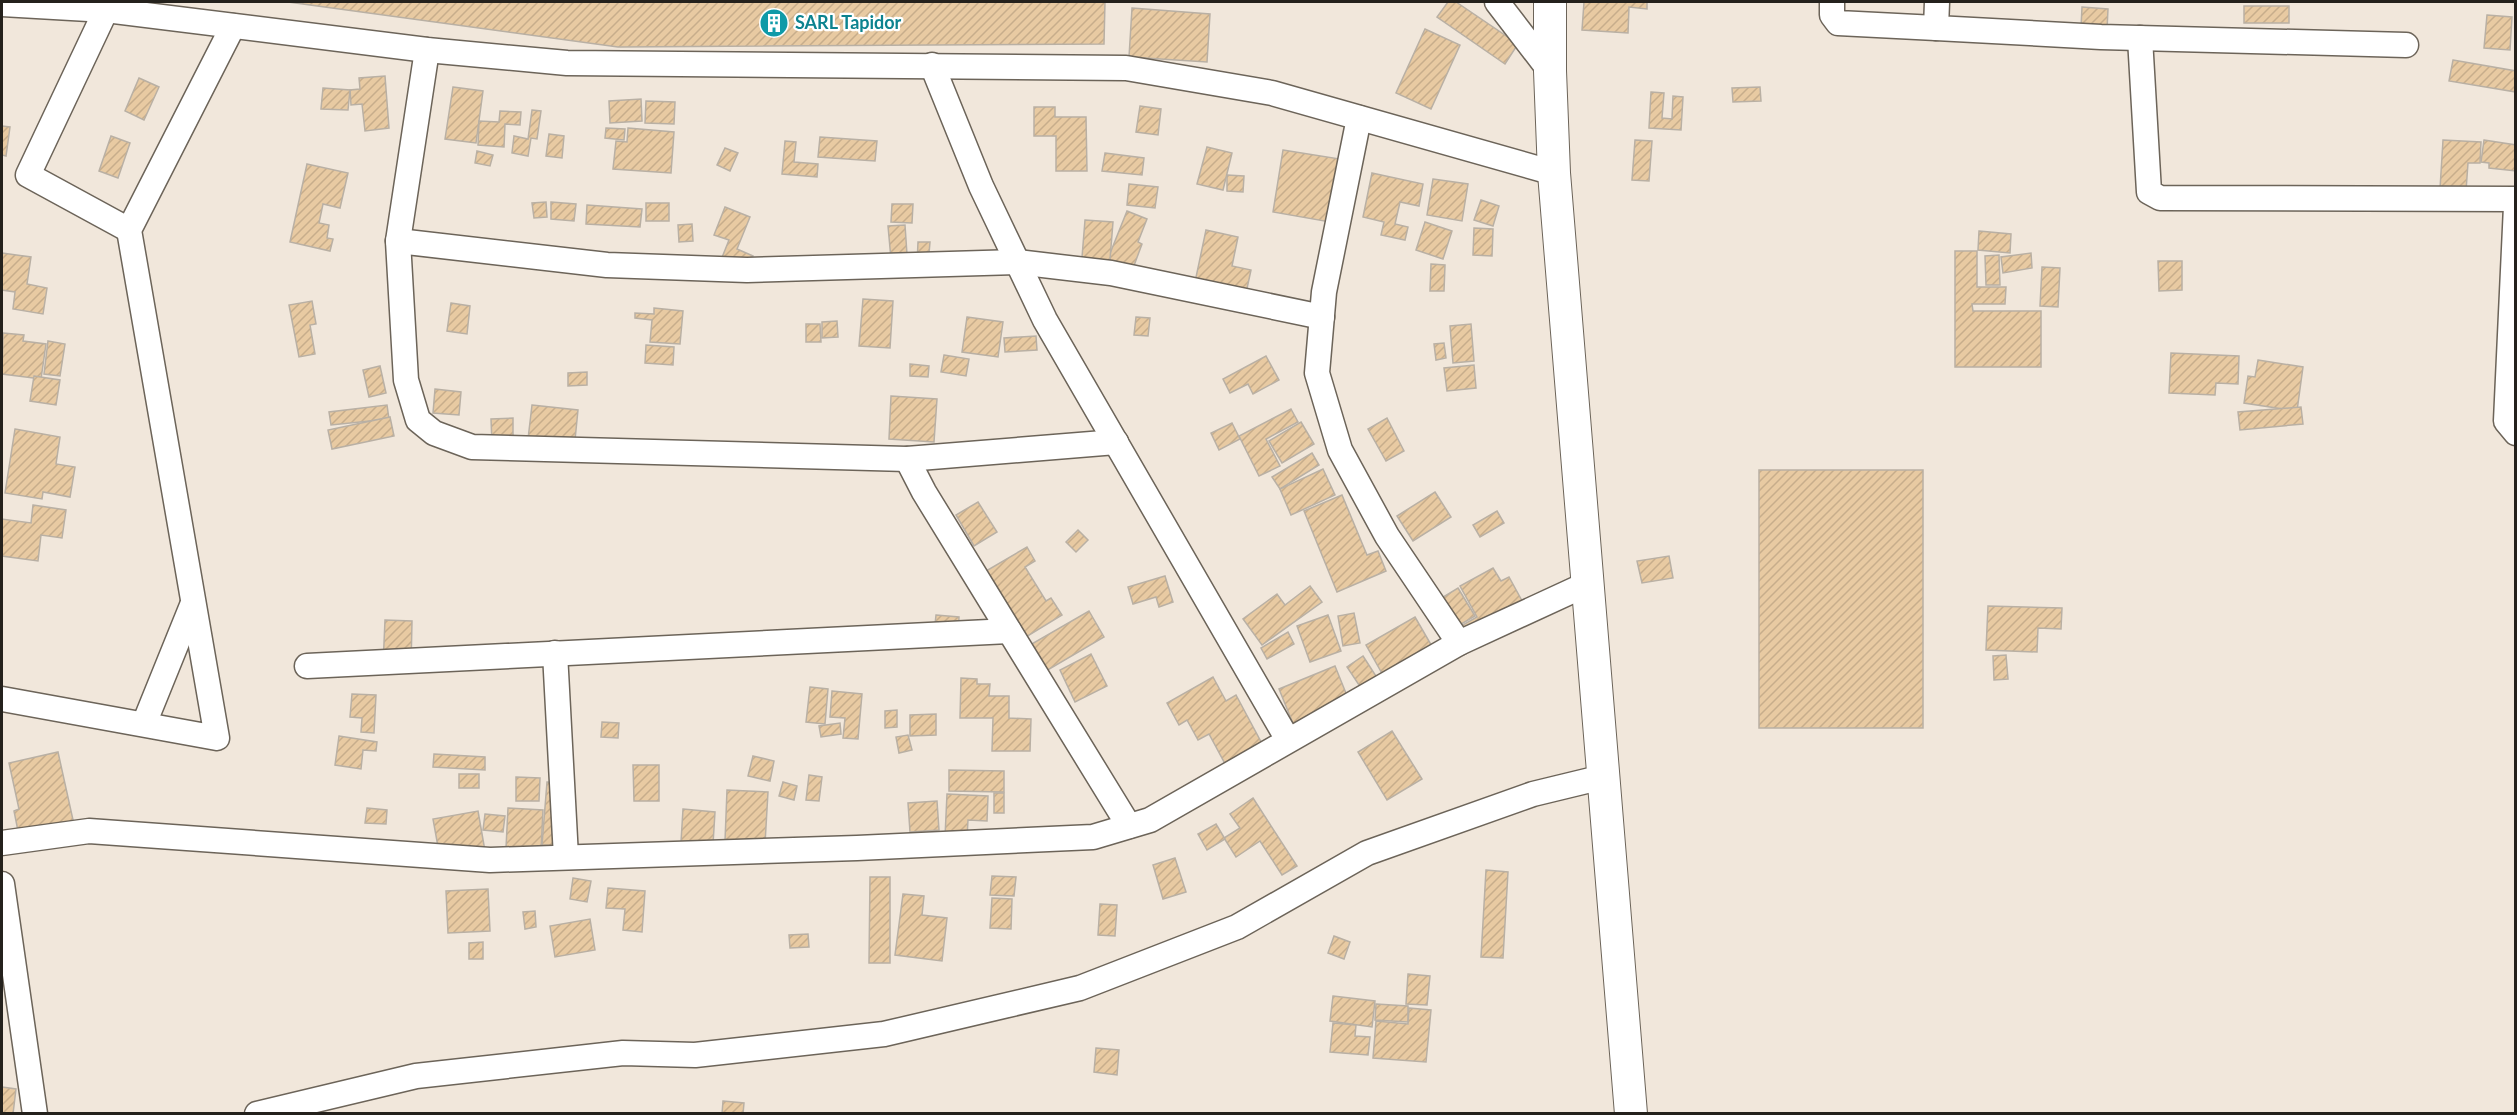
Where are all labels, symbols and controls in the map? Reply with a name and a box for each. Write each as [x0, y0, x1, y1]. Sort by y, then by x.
building icon: SARL Tapidor [758, 7, 790, 39]
place label: SARL Tapidor [795, 11, 902, 33]

